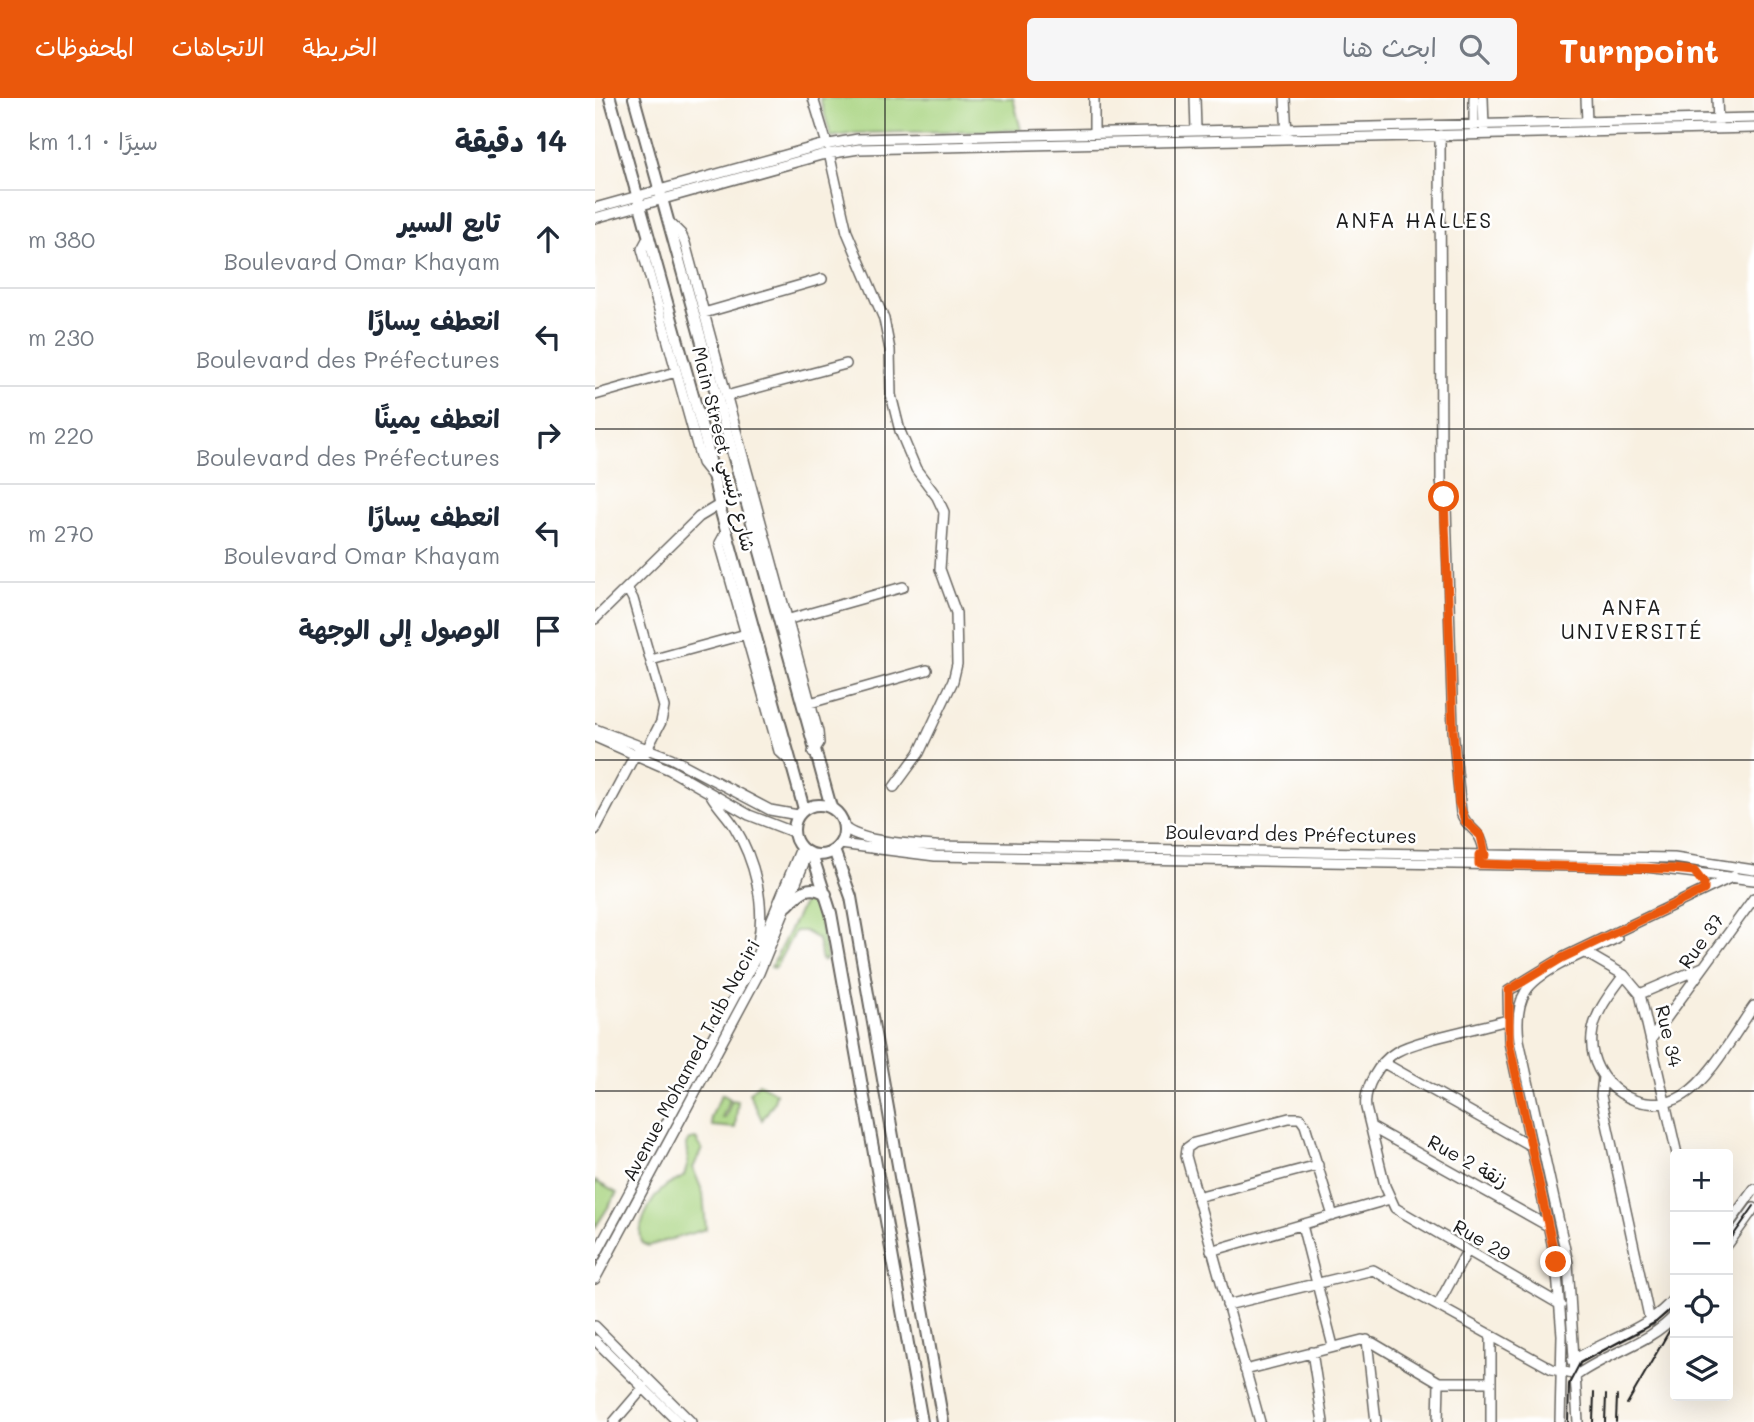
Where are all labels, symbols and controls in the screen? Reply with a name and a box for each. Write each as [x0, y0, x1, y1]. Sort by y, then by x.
search box [1027, 18, 1517, 81]
text: Turnpoint [1559, 28, 1719, 71]
text: ابحث هنا [1342, 30, 1437, 64]
icon: search [1455, 30, 1493, 68]
text: المحفوظات [35, 31, 134, 62]
text: الاتجاهات [172, 31, 265, 62]
text: الخريطة [303, 31, 377, 62]
text: 14 دقيقة [455, 120, 567, 160]
text: سيرًا · 1.1 km [28, 126, 158, 156]
text: تابع السير [398, 205, 500, 239]
district label: ANFA HALLES [1335, 206, 1493, 233]
icon: ahead [529, 220, 567, 258]
text: 380 m [28, 224, 95, 254]
text: Boulevard Omar Khayam [224, 246, 500, 276]
text: انعطف يسارًا [368, 303, 500, 337]
icon: left [529, 318, 567, 356]
text: 230 m [28, 322, 94, 352]
text: Boulevard des Préfectures [196, 344, 500, 374]
street label: Main Street شارع رئيسي [682, 344, 762, 555]
text: انعطف يمينًا [375, 401, 500, 435]
icon: right [529, 416, 567, 454]
text: 220 m [28, 420, 94, 450]
text: Boulevard des Préfectures [196, 442, 500, 472]
route start [1428, 481, 1459, 512]
text: انعطف يسارًا [368, 499, 500, 533]
icon: left [529, 514, 567, 552]
text: 270 m [28, 518, 94, 548]
text: Boulevard Omar Khayam [224, 540, 500, 570]
district label: ANFA UNIVERSITÉ [1561, 593, 1703, 644]
text: الوصول إلى الوجهة [298, 612, 500, 646]
icon: arrive [529, 612, 567, 650]
street label: Boulevard des Préfectures [1165, 819, 1417, 848]
street label: Rue 37 [1672, 908, 1729, 973]
street label: Avenue Mohamed Taib Naciri [616, 935, 765, 1185]
street label: Rue 34 [1650, 1003, 1689, 1069]
street label: Rue 2 زنقة [1424, 1128, 1513, 1193]
map controls [1670, 1149, 1733, 1401]
button: + [1670, 1149, 1733, 1212]
button: − [1670, 1212, 1733, 1275]
street label: Rue 29 [1449, 1213, 1515, 1266]
route end [1540, 1246, 1571, 1277]
button: locate [1670, 1275, 1733, 1338]
button: layers [1670, 1338, 1733, 1401]

